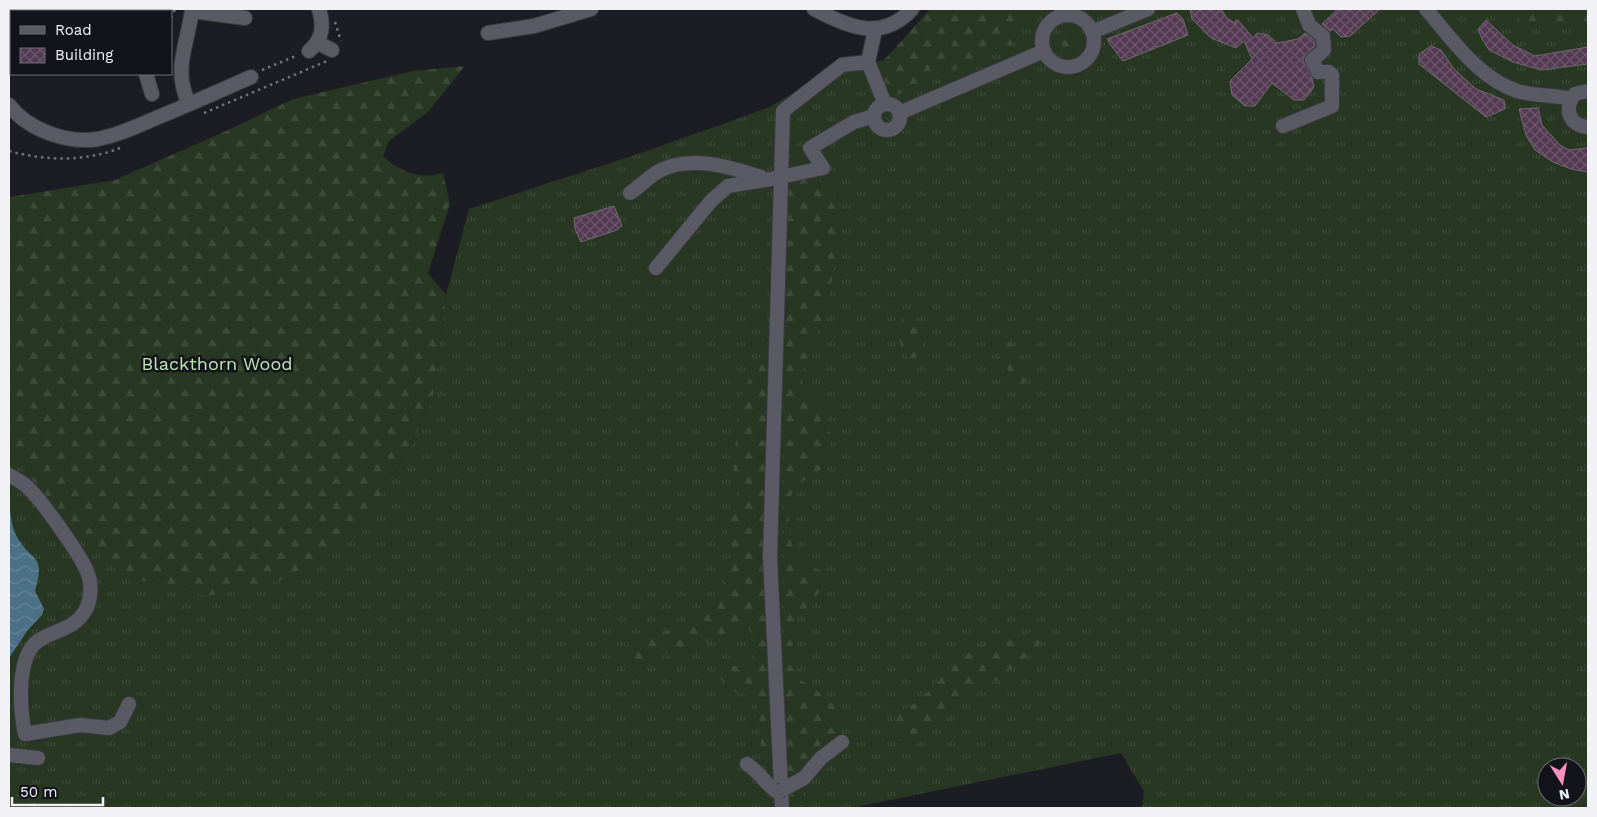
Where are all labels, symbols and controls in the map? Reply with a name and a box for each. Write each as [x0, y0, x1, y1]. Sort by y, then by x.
legend [10, 10, 172, 75]
text: Road [55, 21, 92, 39]
text: Building [55, 46, 113, 64]
park label: Blackthorn Wood [142, 353, 292, 374]
north arrow [1537, 757, 1587, 807]
scale bar [12, 774, 104, 806]
text: 50 m [20, 783, 57, 801]
text: N [1558, 786, 1571, 804]

